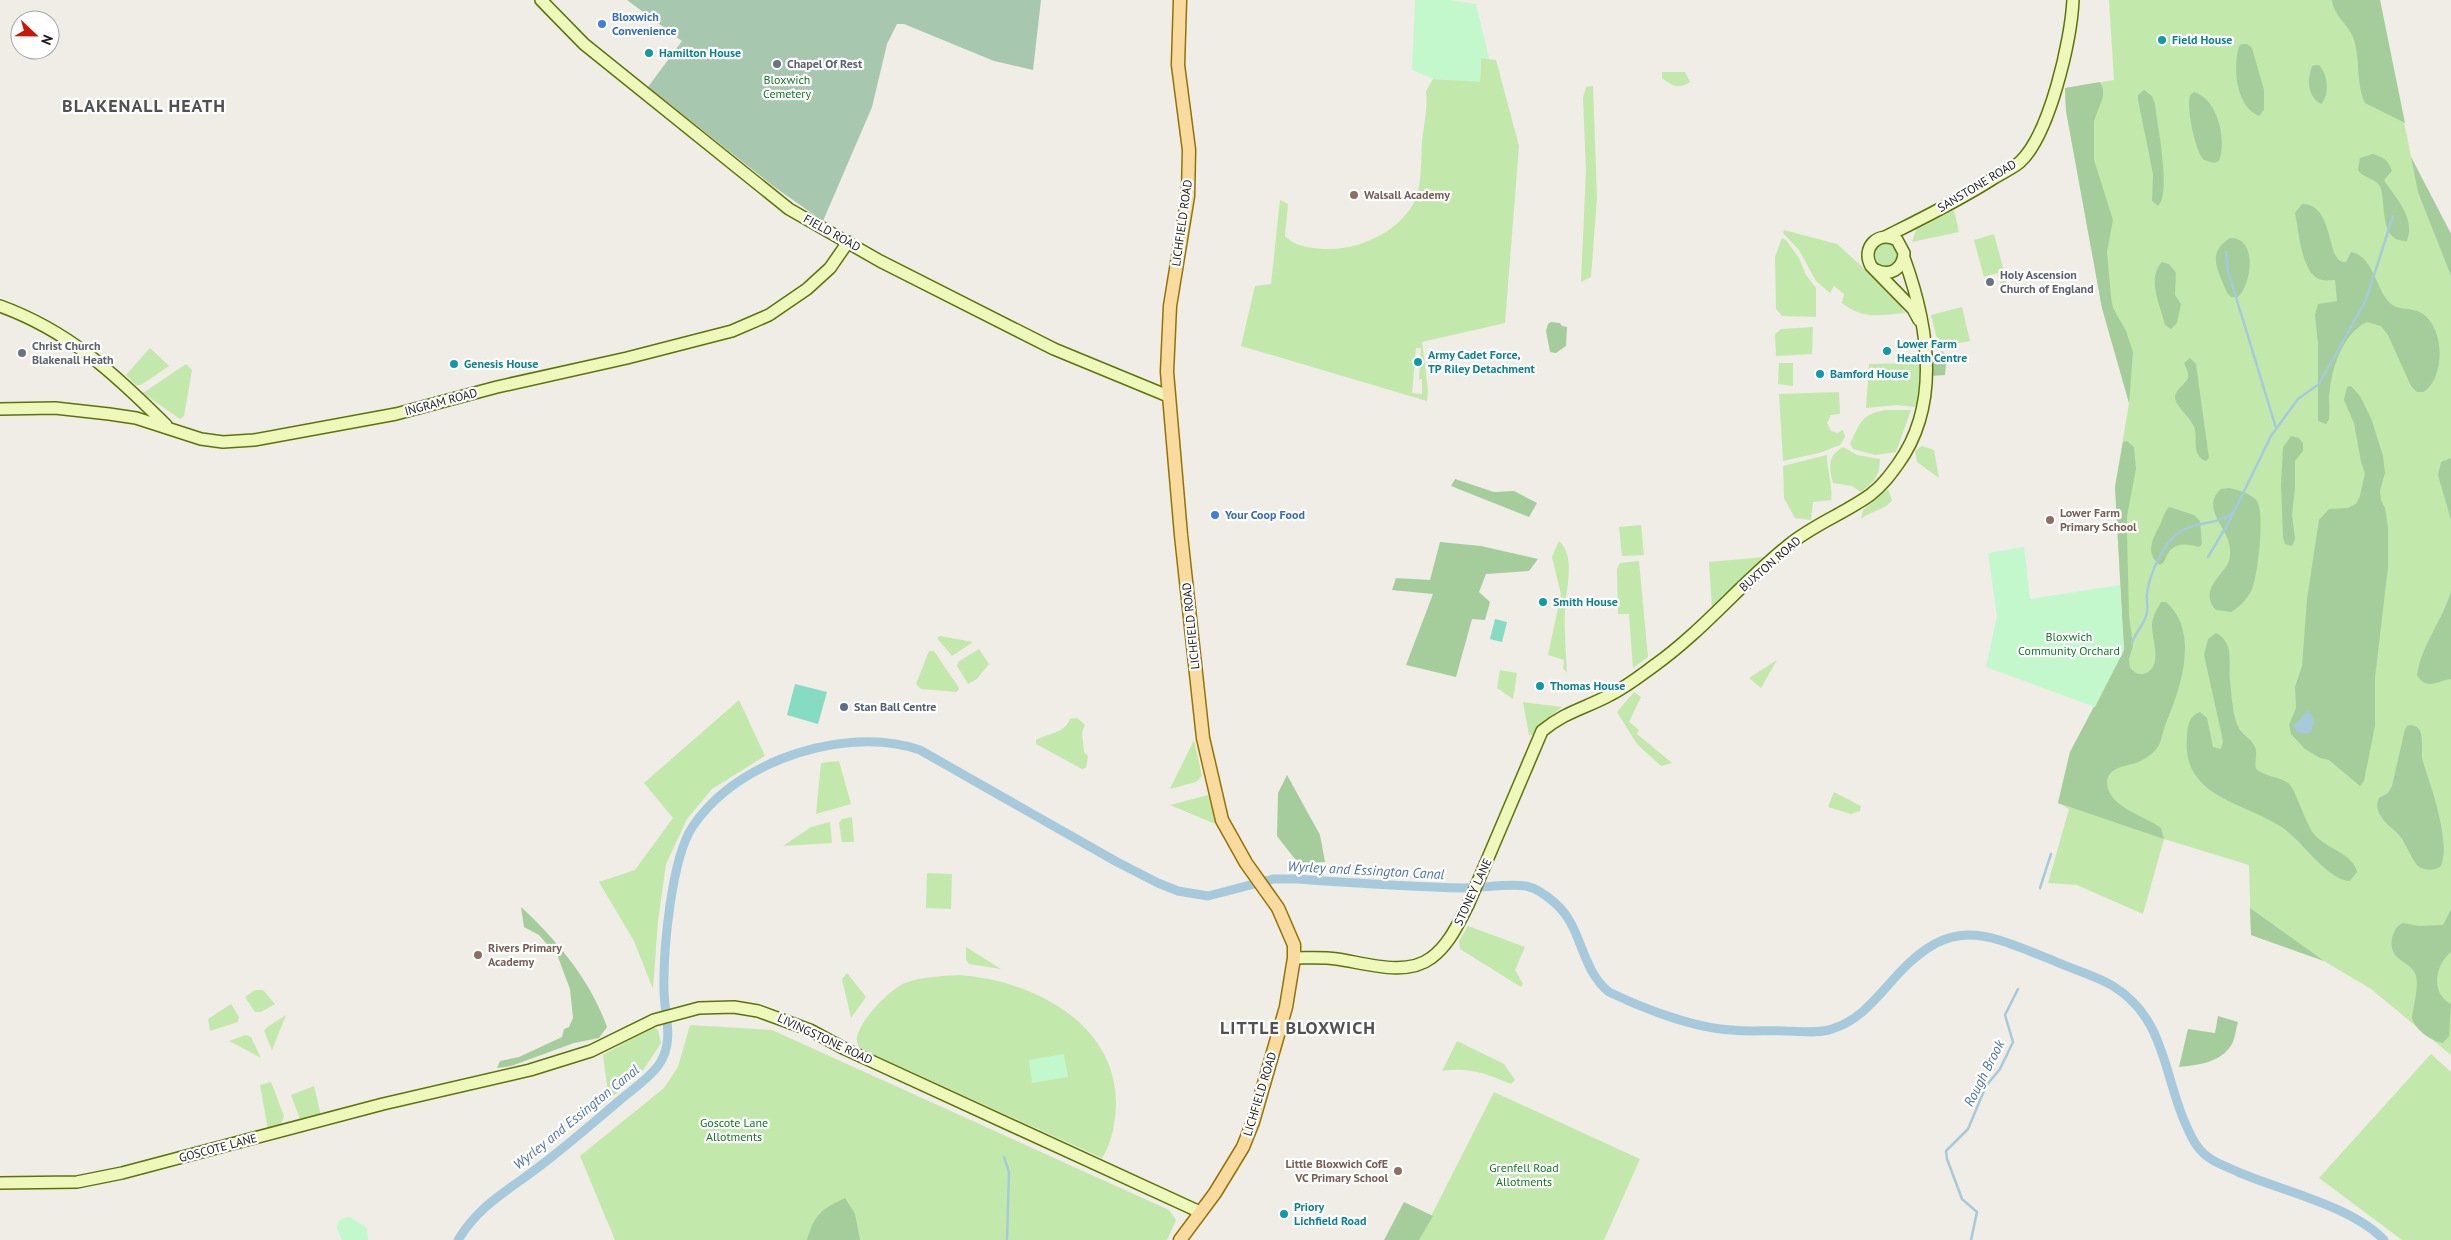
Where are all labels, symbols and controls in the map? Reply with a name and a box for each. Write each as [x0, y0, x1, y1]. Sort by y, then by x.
place label: Bloxwich Convenience [612, 9, 677, 38]
north arrow [10, 10, 60, 60]
marker: Bloxwich Convenience [596, 18, 608, 30]
text: N [37, 32, 57, 48]
place label: Field House [2172, 32, 2232, 47]
marker: Field House [2156, 34, 2168, 46]
place label: Hamilton House [659, 45, 741, 60]
marker: Hamilton House [643, 47, 655, 59]
place label: Chapel Of Rest [787, 56, 863, 71]
marker: Chapel Of Rest [771, 58, 783, 70]
park label: Bloxwich Cemetery [763, 72, 811, 101]
district label: BLAKENALL HEATH [62, 94, 226, 117]
street label: SANSTONE ROAD [1935, 156, 2019, 215]
street label: LICHFIELD ROAD [1168, 178, 1195, 267]
place label: Walsall Academy [1364, 187, 1450, 202]
marker: Walsall Academy [1348, 189, 1360, 201]
street label: FIELD ROAD [801, 211, 863, 254]
place label: Holy Ascension Church of England [2000, 267, 2094, 296]
marker: Holy Ascension Church of England [1984, 276, 1996, 288]
place label: Lower Farm Health Centre [1897, 336, 1967, 365]
place label: Christ Church Blakenall Heath [32, 338, 114, 367]
marker: Lower Farm Health Centre [1881, 345, 1893, 357]
marker: Christ Church Blakenall Heath [16, 347, 28, 359]
place label: Army Cadet Force, TP Riley Detachment [1428, 347, 1536, 376]
place label: Genesis House [464, 356, 538, 371]
marker: Army Cadet Force, TP Riley Detachment [1412, 356, 1424, 368]
marker: Genesis House [448, 358, 460, 370]
place label: Bamford House [1830, 366, 1909, 381]
marker: Bamford House [1814, 368, 1826, 380]
street label: INGRAM ROAD [403, 385, 479, 418]
place label: Lower Farm Primary School [2060, 505, 2137, 534]
place label: Your Coop Food [1224, 507, 1305, 522]
marker: Your Coop Food [1209, 509, 1221, 521]
marker: Lower Farm Primary School [2044, 514, 2056, 526]
street label: BUXTON ROAD [1736, 533, 1804, 594]
street label: LICHFIELD ROAD [1178, 582, 1203, 670]
place label: Smith House [1553, 594, 1618, 609]
marker: Smith House [1537, 596, 1549, 608]
park label: Bloxwich Community Orchard [2018, 629, 2120, 658]
place label: Thomas House [1550, 678, 1625, 693]
marker: Thomas House [1534, 680, 1546, 692]
place label: Stan Ball Centre [854, 699, 936, 714]
marker: Stan Ball Centre [838, 701, 850, 713]
street label: STONEY LANE [1450, 856, 1495, 928]
water label: Wyrley and Essington Canal [1287, 857, 1445, 883]
place label: Rivers Primary Academy [488, 940, 562, 969]
marker: Rivers Primary Academy [472, 949, 484, 961]
street label: LIVINGSTONE ROAD [775, 1010, 875, 1067]
district label: LITTLE BLOXWICH [1220, 1016, 1376, 1039]
water label: Rough Brook [1960, 1036, 2009, 1109]
street label: LICHFIELD ROAD [1240, 1050, 1280, 1138]
water label: Wyrley and Essington Canal [509, 1060, 643, 1173]
park label: Goscote Lane Allotments [700, 1115, 768, 1144]
street label: GOSCOTE LANE [177, 1130, 259, 1165]
place label: Little Bloxwich CofE VC Primary School [1285, 1156, 1388, 1185]
park label: Grenfell Road Allotments [1489, 1160, 1559, 1189]
marker: Little Bloxwich CofE VC Primary School [1392, 1165, 1404, 1177]
place label: Priory Lichfield Road [1294, 1199, 1366, 1228]
marker: Priory Lichfield Road [1278, 1208, 1290, 1220]

